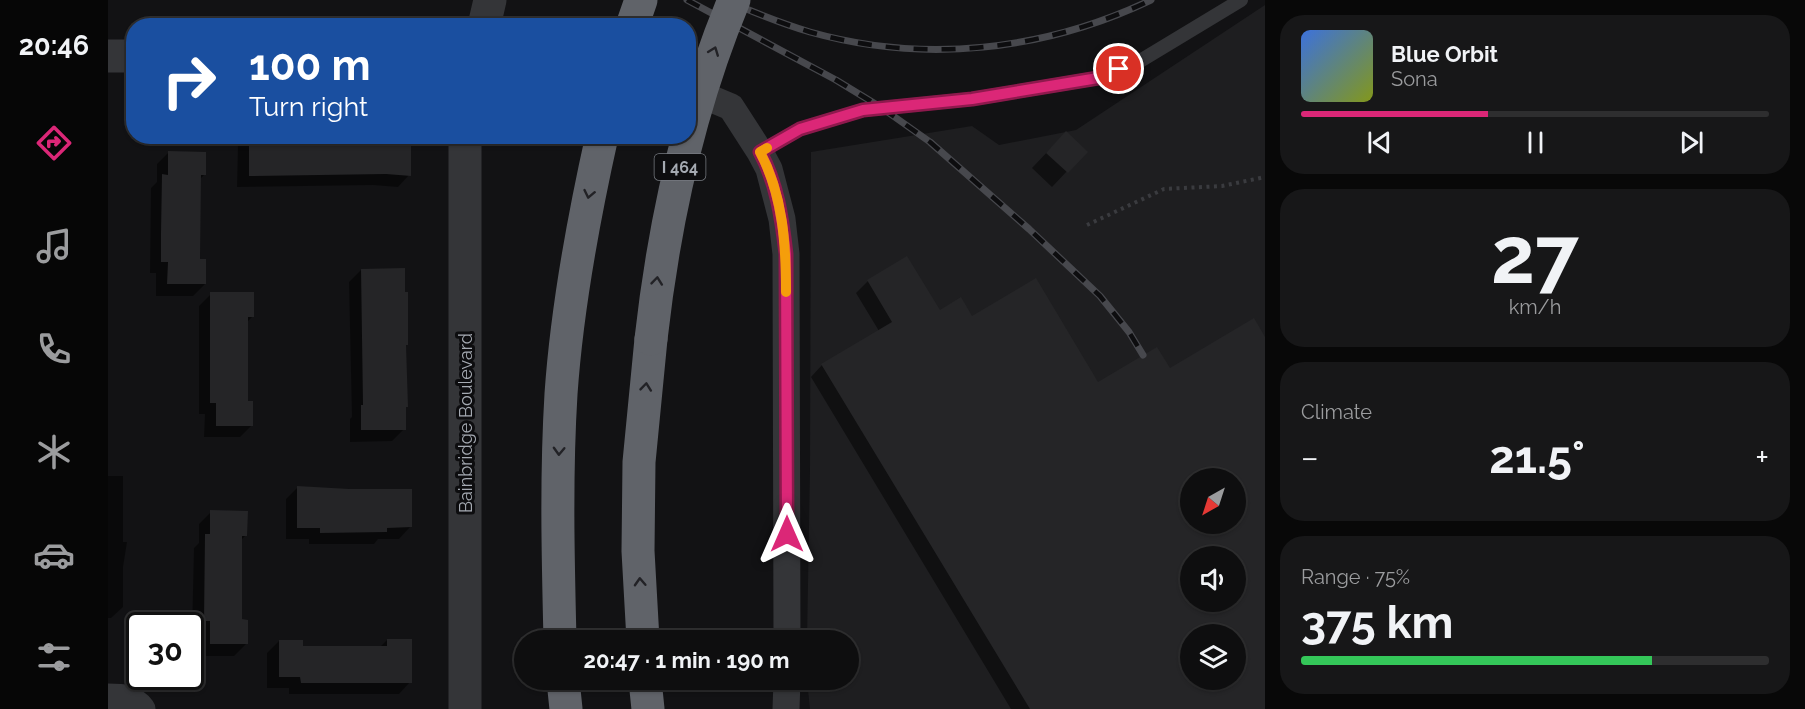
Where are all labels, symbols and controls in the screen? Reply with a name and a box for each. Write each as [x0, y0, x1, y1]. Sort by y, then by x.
text: 20:46 [19, 30, 89, 61]
text: 100 m [249, 41, 371, 90]
text: Blue Orbit [1391, 41, 1498, 67]
icon: right [150, 42, 228, 120]
pin [1093, 43, 1144, 94]
one-way arrow [706, 46, 719, 57]
icon: arrive [1102, 52, 1135, 85]
text: Sona [1391, 67, 1438, 91]
text: Turn right [249, 91, 368, 122]
icon: directions [33, 122, 75, 164]
icon: previous [1363, 126, 1396, 159]
icon: pause [1519, 126, 1552, 159]
icon: next [1675, 126, 1708, 159]
road number: I 464 [654, 154, 706, 180]
one-way arrow [584, 188, 597, 198]
text: 27 [1491, 210, 1579, 301]
icon: music [33, 225, 75, 267]
one-way arrow [650, 276, 663, 286]
text: km/h [1509, 295, 1561, 319]
icon: phone [33, 328, 75, 370]
street label: Bainbridge Boulevard [455, 333, 476, 513]
one-way arrow [639, 383, 652, 392]
text: Climate [1301, 400, 1372, 424]
icon: climate [33, 431, 75, 473]
text: 21.5° [1489, 431, 1585, 484]
text: − [1301, 438, 1319, 477]
text: + [1755, 438, 1769, 477]
one-way arrow [553, 446, 565, 455]
north arrow [1180, 468, 1246, 534]
map controls [1180, 468, 1246, 690]
position arrow [755, 502, 819, 566]
icon: car [33, 534, 75, 576]
button: sound [1180, 546, 1246, 612]
text: Range · 75% [1301, 565, 1410, 589]
one-way arrow [633, 578, 646, 587]
text: 375 km [1301, 596, 1453, 649]
speed limit sign: 30 [126, 612, 204, 690]
button: layers [1180, 624, 1246, 690]
icon: filters [33, 636, 75, 678]
text: 20:47 · 1 min · 190 m [584, 647, 789, 673]

